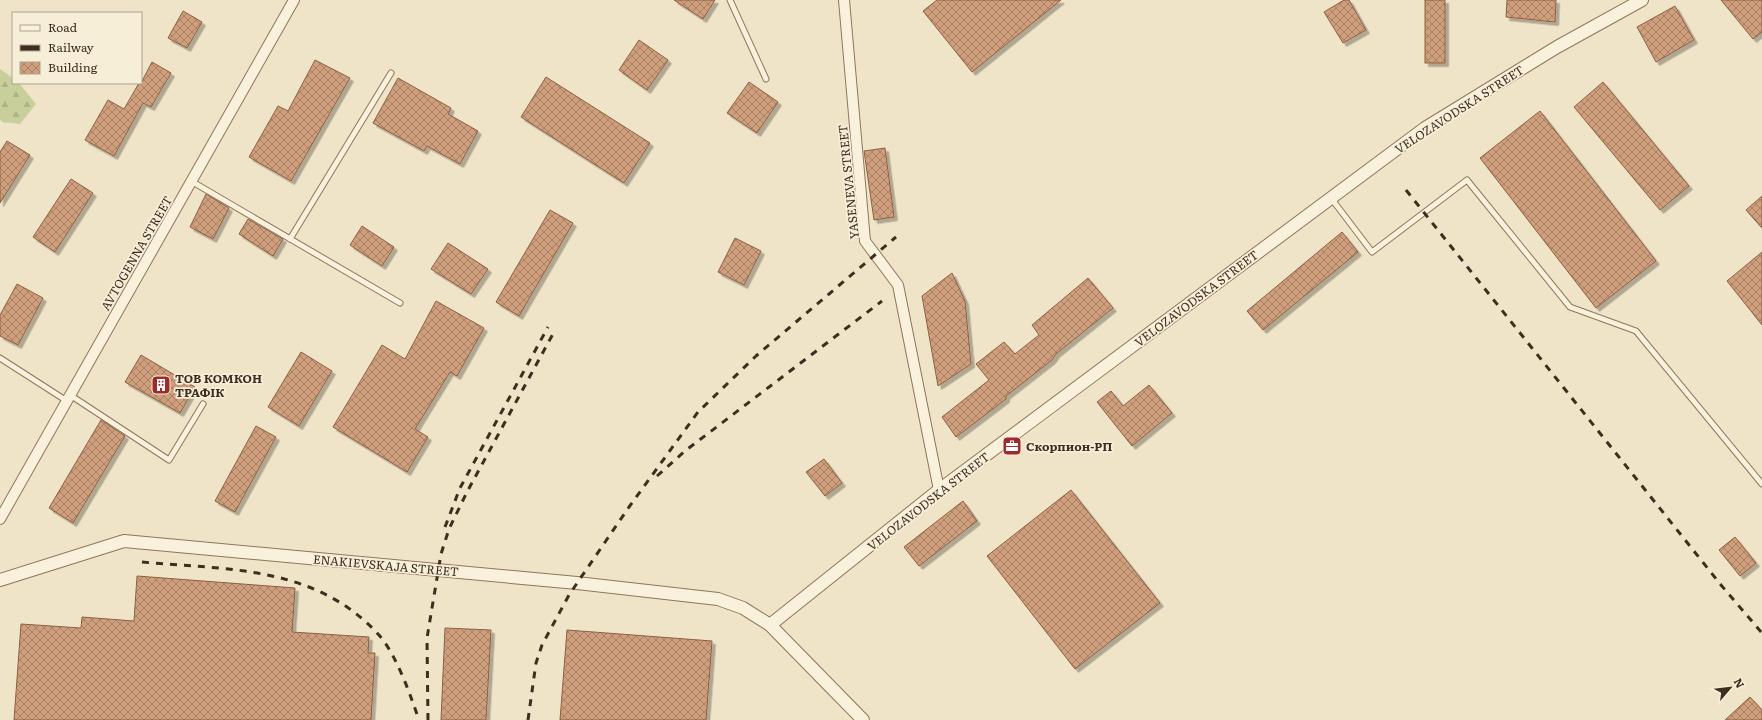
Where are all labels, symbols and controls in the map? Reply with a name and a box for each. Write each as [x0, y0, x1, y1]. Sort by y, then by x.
legend [12, 12, 142, 84]
text: Road [48, 18, 78, 36]
text: Railway [48, 38, 94, 56]
text: Building [48, 58, 98, 76]
street label: VELOZAVODSKA STREET [1391, 60, 1527, 158]
street label: YASENEVA STREET [833, 124, 863, 240]
street label: AVTOGENNA STREET [96, 192, 176, 314]
street label: VELOZAVODSKA STREET [1130, 245, 1262, 351]
place label: ТОВ КОМКОН ТРАФІК [175, 369, 262, 401]
building icon: ТОВ КОМКОН ТРАФІК [150, 374, 172, 396]
office icon: Скорпион-РП [1001, 435, 1023, 457]
place label: Скорпион-РП [1026, 437, 1112, 455]
street label: VELOZAVODSKA STREET [863, 447, 993, 555]
street label: ENAKIEVSKAJA STREET [312, 550, 460, 580]
north arrow [1710, 668, 1750, 708]
text: N [1730, 675, 1749, 691]

